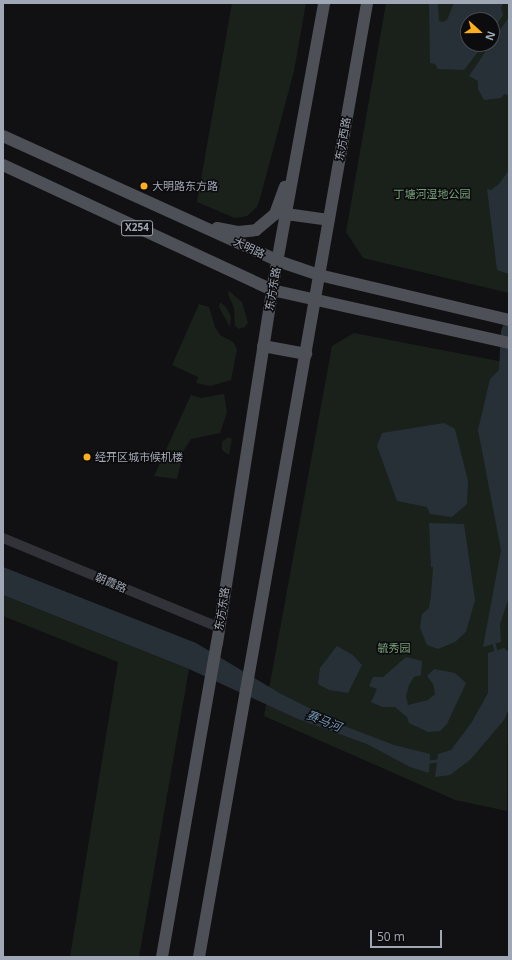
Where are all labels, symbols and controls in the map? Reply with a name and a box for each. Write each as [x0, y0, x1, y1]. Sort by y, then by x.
north arrow [460, 12, 500, 52]
text: N [482, 29, 499, 43]
street label: 东方西路 [333, 116, 353, 162]
place label: 大明路东方路 [152, 179, 218, 193]
marker: 大明路东方路 [139, 181, 149, 191]
park label: 丁塘河湿地公园 [394, 187, 470, 201]
road number: X254 [121, 220, 153, 236]
street label: 大明路 [231, 235, 267, 261]
street label: 东方东路 [263, 266, 283, 312]
place label: 经开区城市候机楼 [95, 450, 183, 464]
marker: 经开区城市候机楼 [82, 452, 92, 462]
street label: 朝霞路 [93, 570, 129, 596]
street label: 东方东路 [212, 586, 232, 632]
park label: 毓秀园 [378, 641, 410, 655]
water label: 赛马河 [305, 708, 343, 734]
scale bar [372, 922, 444, 948]
text: 50 m [377, 928, 405, 945]

